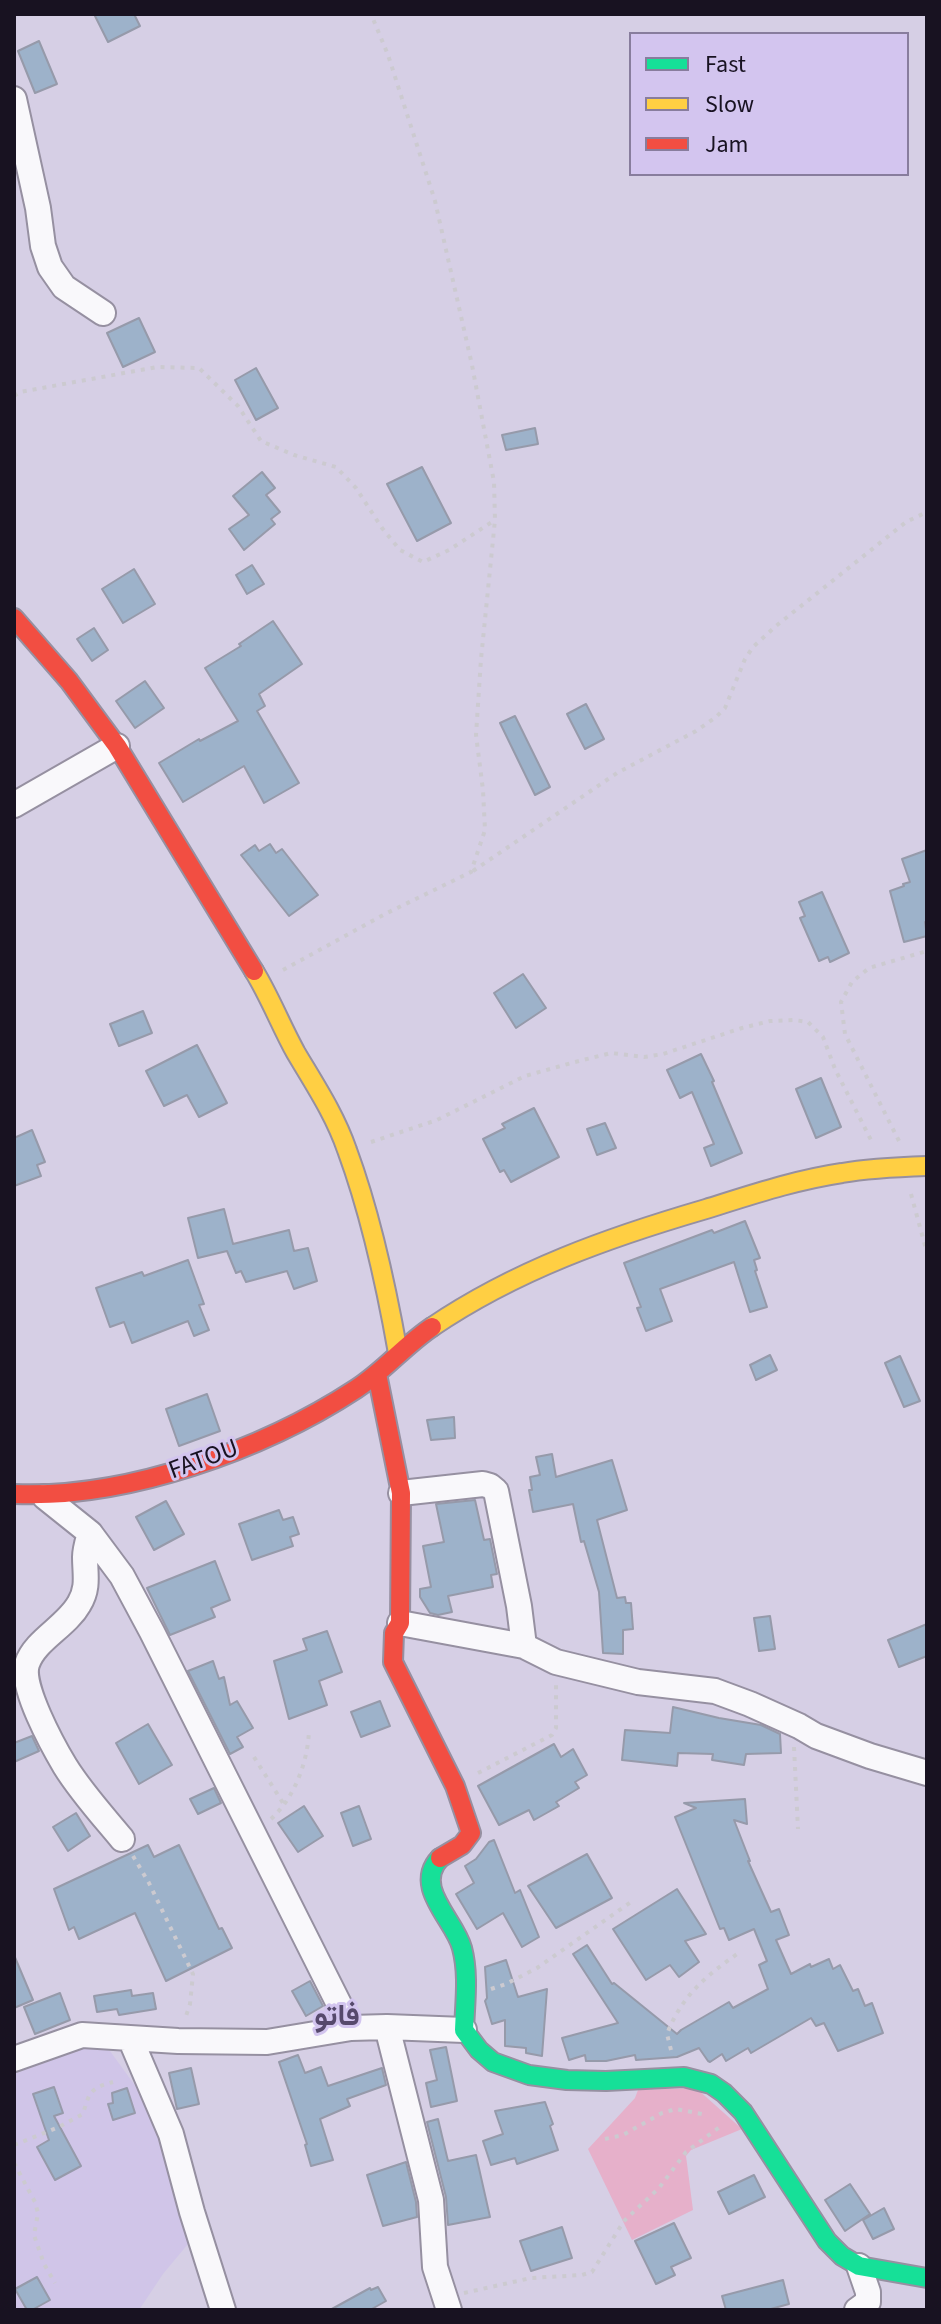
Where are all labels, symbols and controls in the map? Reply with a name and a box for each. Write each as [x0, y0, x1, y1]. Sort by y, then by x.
legend [629, 32, 909, 176]
text: Fast [705, 47, 746, 82]
text: Slow [705, 87, 754, 122]
text: Jam [705, 127, 749, 162]
street label: FATOU [165, 1434, 243, 1488]
district label: فاتو [314, 2000, 360, 2036]

